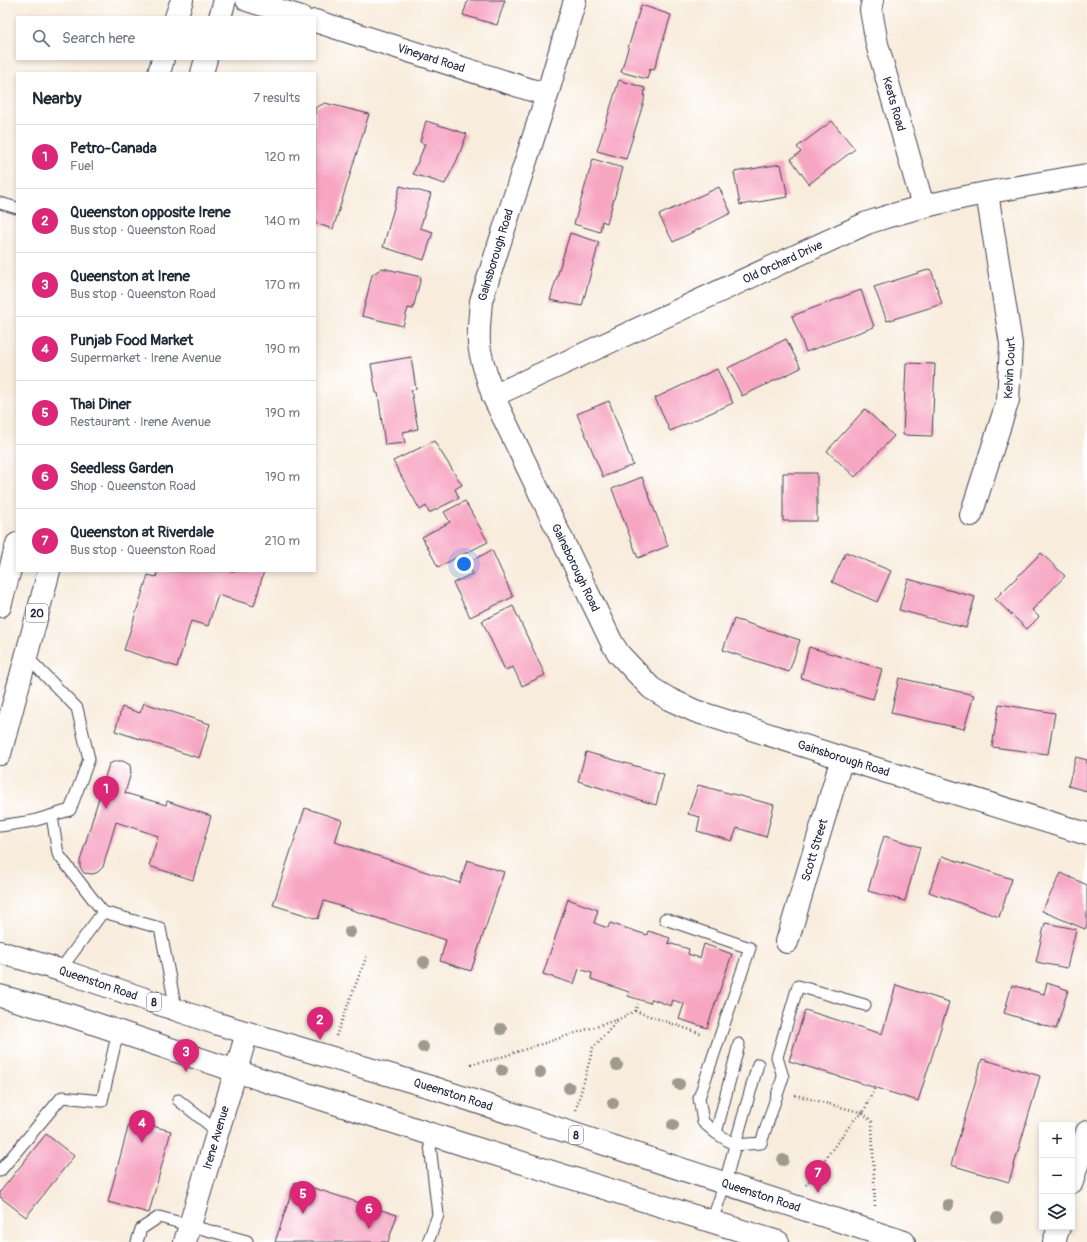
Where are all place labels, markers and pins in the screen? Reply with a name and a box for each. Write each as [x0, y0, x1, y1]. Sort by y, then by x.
pin: 1 [93, 776, 119, 809]
pin: 2 [307, 1007, 333, 1040]
pin: 3 [173, 1039, 199, 1072]
pin: 4 [129, 1110, 155, 1143]
pin: 7 [805, 1160, 831, 1193]
pin: 5 [290, 1181, 316, 1214]
pin: 6 [356, 1196, 382, 1229]

